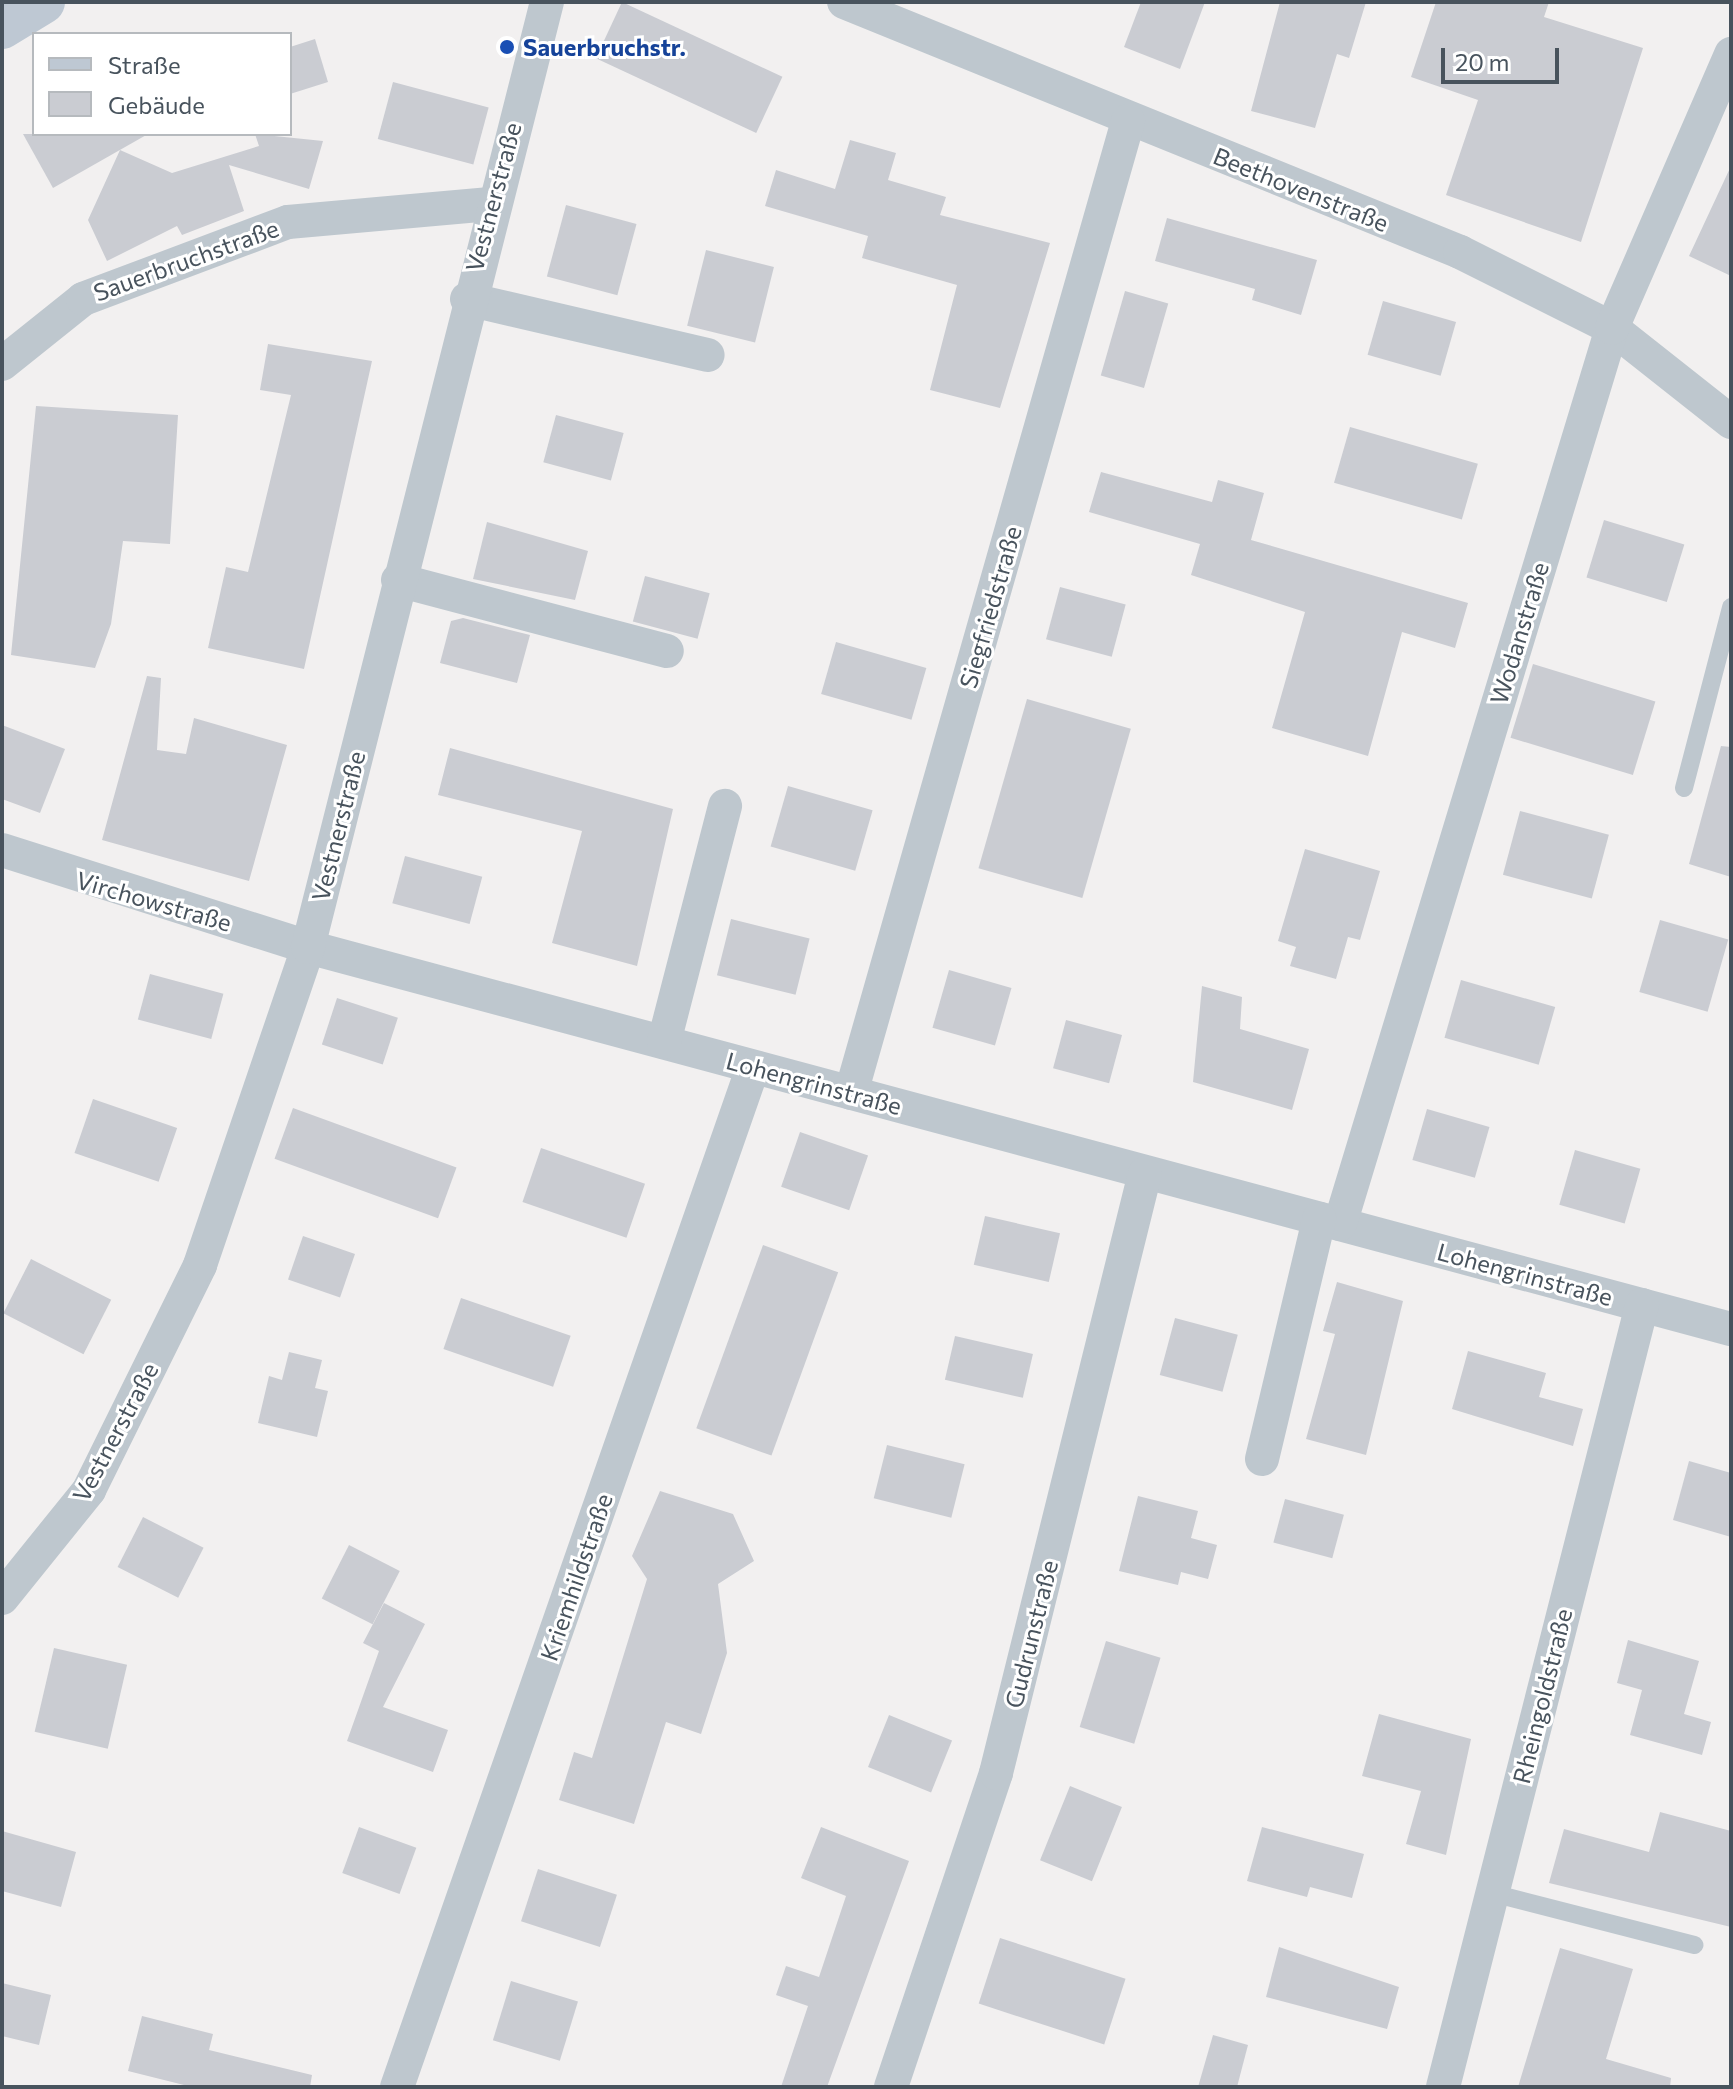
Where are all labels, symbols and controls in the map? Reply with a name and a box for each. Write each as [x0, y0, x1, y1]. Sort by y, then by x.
legend [32, 32, 292, 136]
scale bar [1445, 32, 1563, 82]
place label: Sauerbruchstr. [523, 33, 686, 61]
marker: Sauerbruchstr. [498, 38, 516, 56]
text: 20 m [1455, 47, 1509, 76]
text: Straße [108, 50, 181, 79]
text: Gebäude [108, 90, 205, 119]
street label: Vestnerstraße [459, 119, 527, 275]
street label: Beethovenstraße [1209, 141, 1393, 237]
street label: Sauerbruchstraße [90, 213, 282, 307]
street label: Siegfriedstraße [953, 523, 1027, 691]
street label: Wodanstraße [1484, 558, 1554, 708]
street label: Vestnerstraße [305, 748, 371, 904]
street label: Virchowstraße [73, 865, 235, 937]
street label: Lohengrinstraße [723, 1046, 905, 1120]
street label: Lohengrinstraße [1434, 1237, 1616, 1311]
street label: Vestnerstraße [66, 1357, 164, 1507]
street label: Kriemhildstraße [534, 1490, 618, 1664]
street label: Gudrunstraße [999, 1557, 1063, 1711]
street label: Rheingoldstraße [1506, 1606, 1578, 1786]

